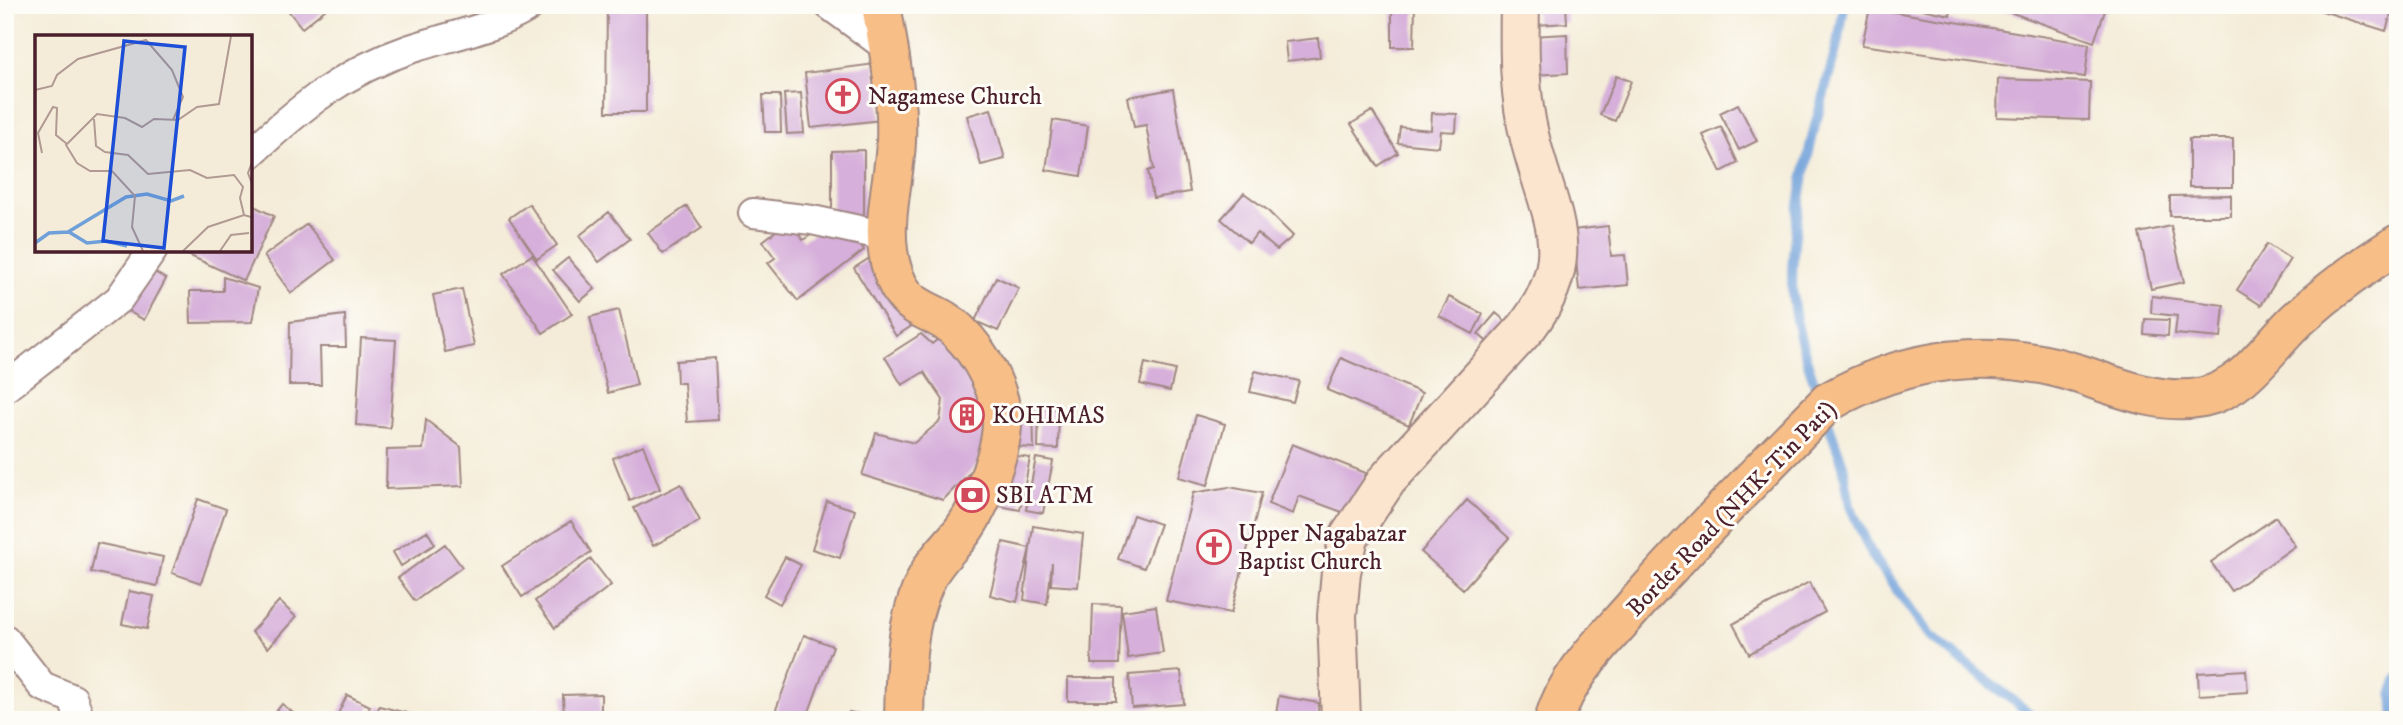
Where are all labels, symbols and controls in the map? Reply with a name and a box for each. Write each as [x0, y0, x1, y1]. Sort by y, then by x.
inset map [35, 35, 252, 252]
church icon: Nagamese Church [824, 77, 862, 115]
place label: Nagamese Church [868, 82, 1042, 112]
street label: Border Road (NHK-Tin Pati) [1621, 394, 1843, 623]
building icon: KOHIMAS [948, 396, 986, 434]
place label: KOHIMAS [992, 401, 1105, 431]
bank icon: SBI ATM [953, 476, 991, 514]
place label: SBI ATM [996, 481, 1094, 511]
place label: Upper Nagabazar Baptist Church [1238, 519, 1406, 577]
church icon: Upper Nagabazar Baptist Church [1195, 528, 1233, 566]

